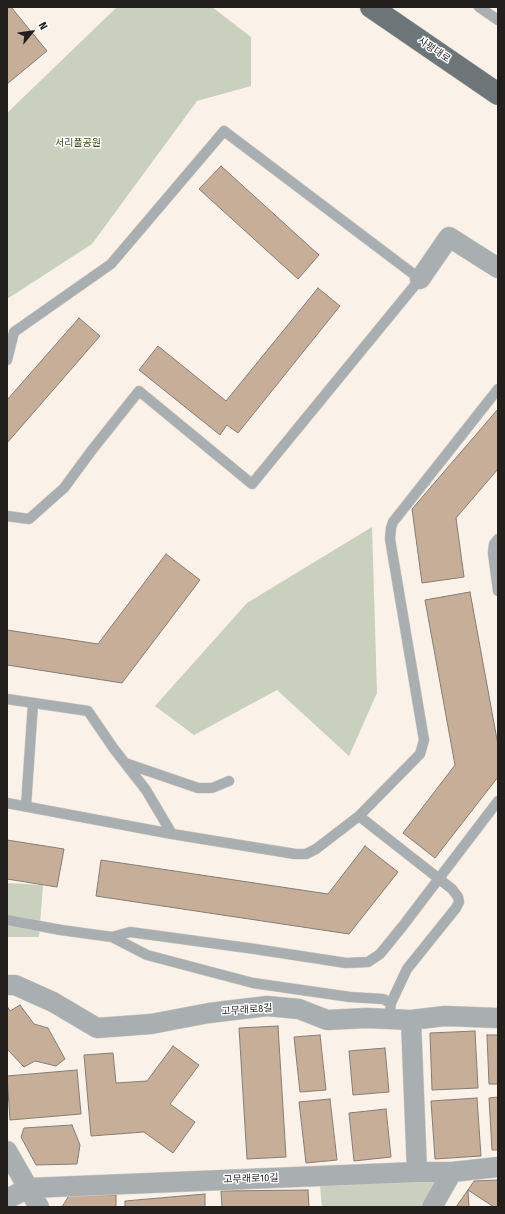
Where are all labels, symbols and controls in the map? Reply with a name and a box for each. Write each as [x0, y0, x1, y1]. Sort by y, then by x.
north arrow [12, 12, 52, 52]
text: N [36, 20, 50, 32]
street label: 사평대로 [415, 35, 453, 65]
park label: 서리풀공원 [55, 137, 101, 149]
street label: 고무래로8길 [221, 1002, 273, 1018]
street label: 고무래로10길 [223, 1172, 279, 1186]

